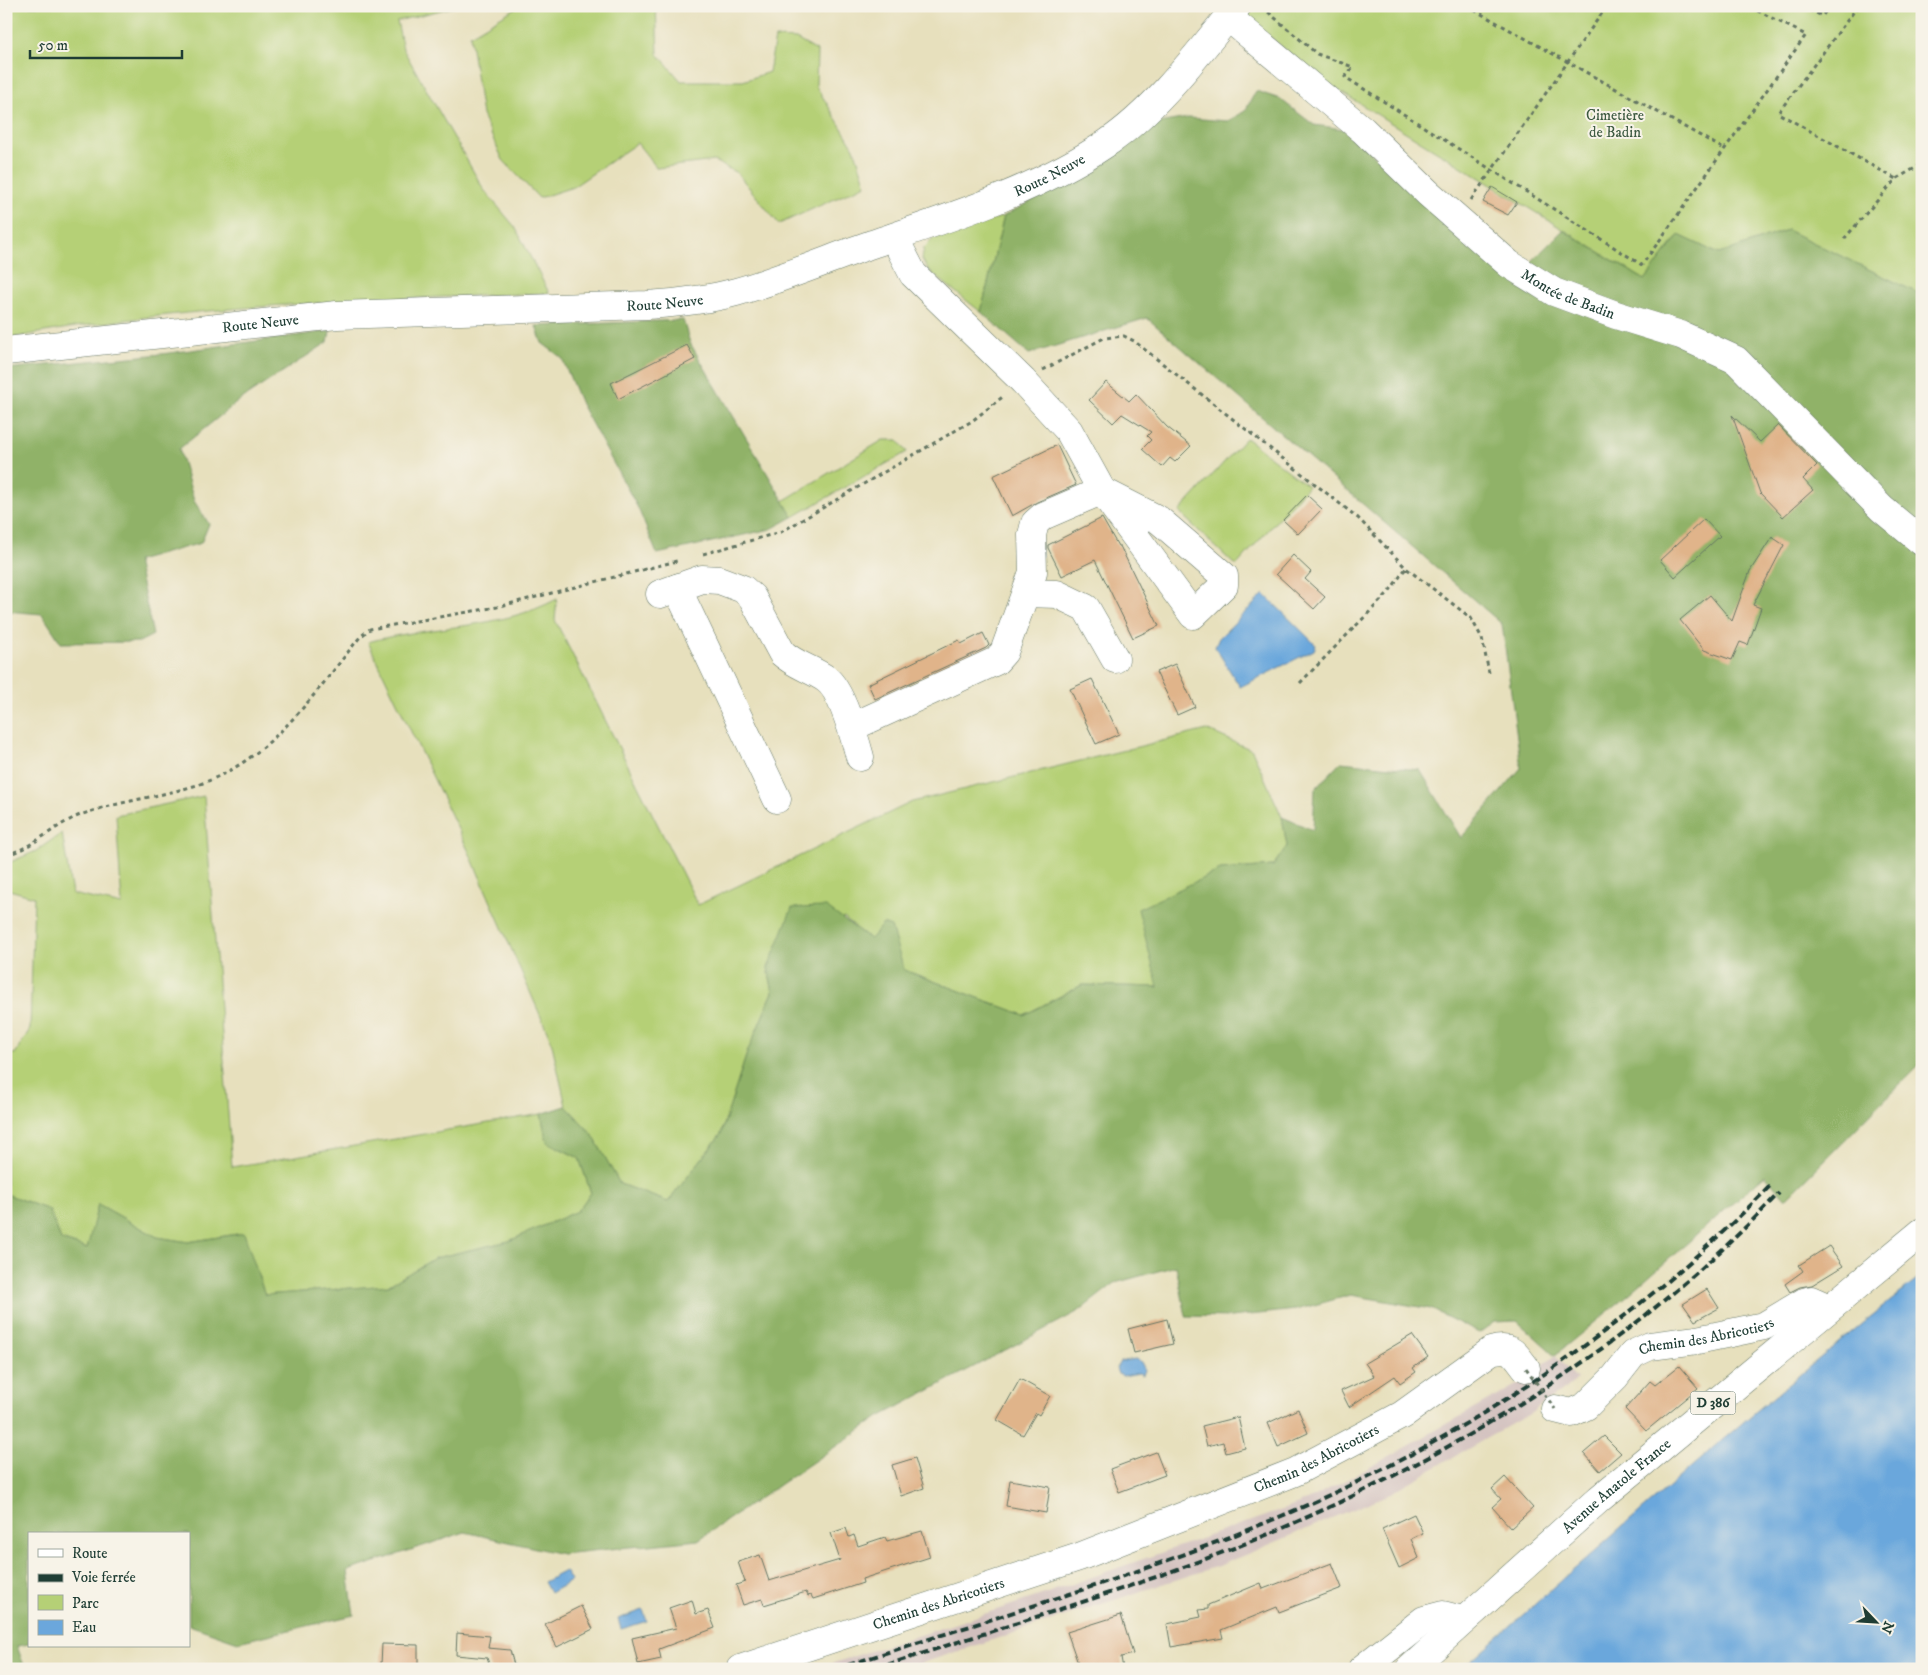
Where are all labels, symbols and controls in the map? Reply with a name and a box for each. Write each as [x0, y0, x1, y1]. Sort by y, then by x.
scale bar [30, 28, 182, 60]
text: 50 m [38, 36, 68, 55]
park label: Cimetière de Badin [1586, 106, 1644, 142]
street label: Route Neuve [1011, 149, 1088, 201]
street label: Montée de Badin [1518, 264, 1618, 323]
street label: Route Neuve [626, 290, 705, 315]
street label: Route Neuve [221, 310, 300, 337]
street label: Chemin des Abricotiers [1635, 1313, 1777, 1360]
road number: D 386 [1690, 1392, 1736, 1415]
street label: Chemin des Abricotiers [1251, 1420, 1382, 1497]
street label: Avenue Anatole France [1558, 1434, 1675, 1537]
legend [28, 1532, 190, 1648]
text: Route [72, 1544, 107, 1563]
text: Voie ferrée [71, 1568, 136, 1587]
street label: Chemin des Abricotiers [870, 1573, 1007, 1634]
text: Parc [72, 1594, 100, 1613]
north arrow [1850, 1598, 1900, 1648]
text: Eau [72, 1618, 96, 1637]
text: N [1876, 1618, 1897, 1637]

